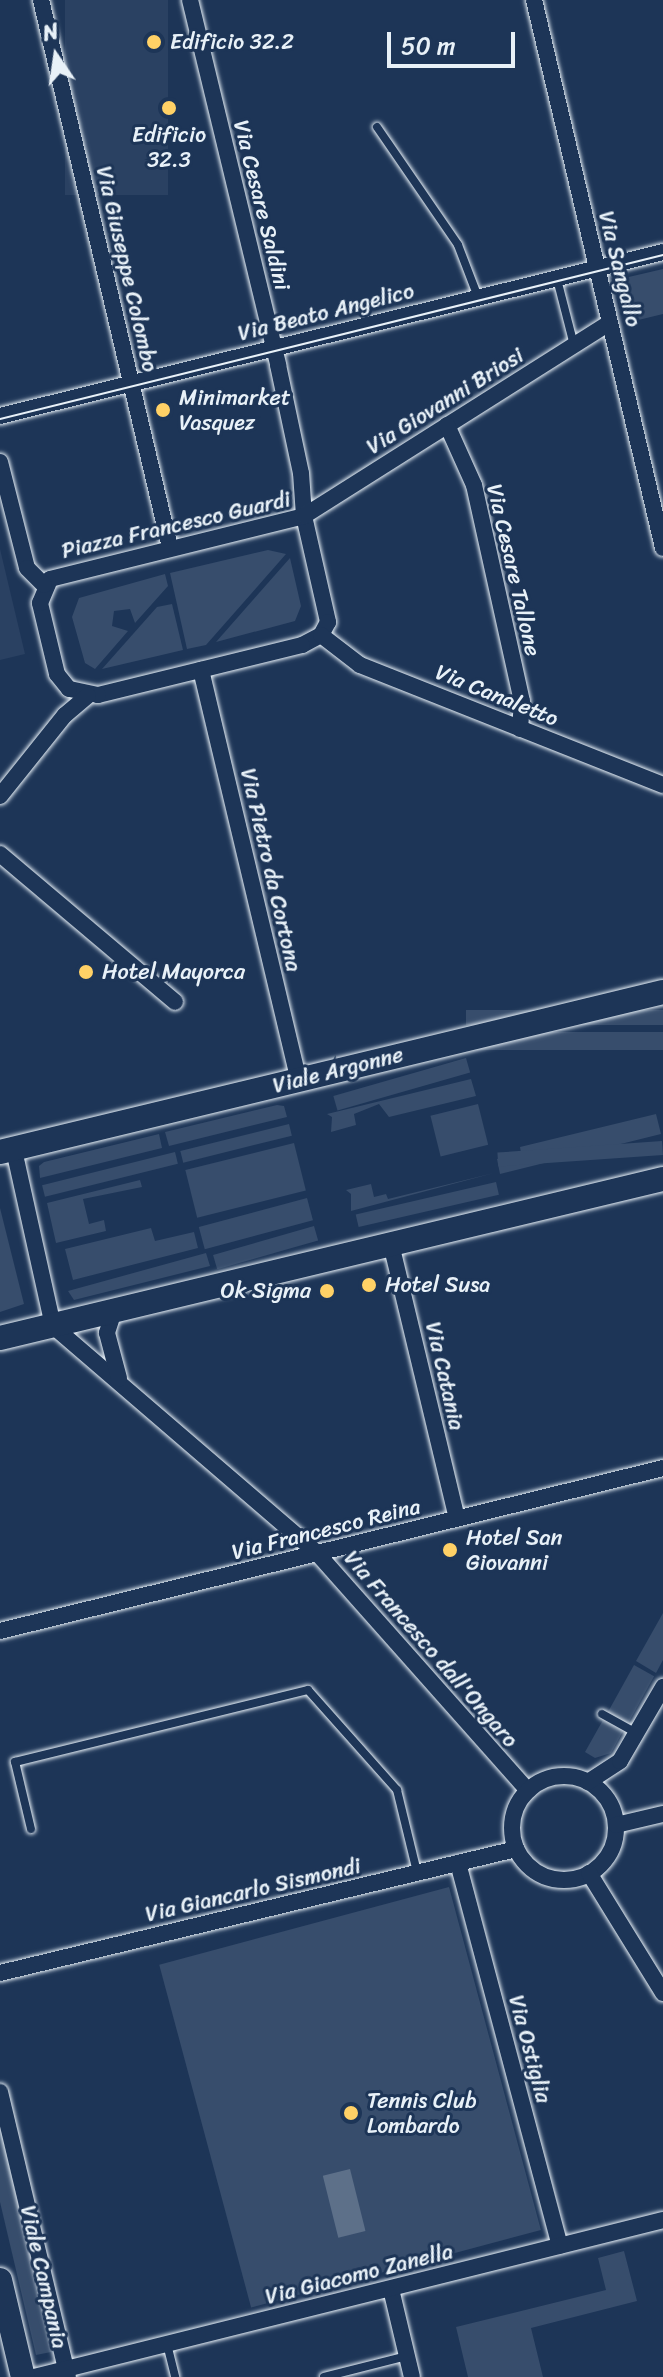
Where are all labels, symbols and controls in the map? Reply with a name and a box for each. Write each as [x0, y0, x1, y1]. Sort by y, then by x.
text: N [39, 11, 62, 53]
north arrow [16, 16, 96, 96]
scale bar [391, 16, 519, 66]
text: 50 m [401, 25, 456, 67]
place label: Edificio 32.2 [170, 29, 294, 55]
marker: Edificio 32.2 [145, 33, 163, 51]
marker: Edificio 32.3 [160, 99, 178, 117]
street label: Via Cesare Saldini [228, 117, 296, 293]
place label: Edificio 32.3 [132, 121, 206, 172]
street label: Via Giuseppe Colombo [90, 164, 164, 374]
street label: Via Sangallo [593, 208, 647, 330]
street label: Via Beato Angelico [235, 277, 417, 347]
street label: Via Giovanni Briosi [362, 342, 528, 460]
place label: Minimarket Vasquez [179, 384, 291, 436]
marker: Minimarket Vasquez [154, 401, 172, 419]
street label: Via Cesare Tallone [481, 482, 547, 658]
street label: Piazza Francesco Guardi [58, 486, 294, 564]
street label: Via Canaletto [432, 658, 562, 732]
street label: Via Pietro da Cortona [235, 766, 307, 974]
place label: Hotel Mayorca [102, 959, 244, 985]
marker: Hotel Mayorca [77, 963, 95, 981]
street label: Viale Argonne [270, 1041, 406, 1099]
place label: Hotel Susa [385, 1272, 491, 1298]
marker: Hotel Susa [360, 1276, 378, 1294]
place label: Ok Sigma [220, 1278, 311, 1304]
marker: Ok Sigma [318, 1282, 336, 1300]
street label: Via Catania [420, 1319, 470, 1433]
street label: Via Francesco Reina [229, 1493, 423, 1565]
place label: Hotel San Giovanni [466, 1524, 562, 1576]
marker: Hotel San Giovanni [441, 1541, 459, 1559]
street label: Via Francesco dall'Ongaro [338, 1545, 524, 1753]
street label: Via Giancarlo Sismondi [143, 1852, 363, 1928]
street label: Via Ostiglia [503, 1992, 557, 2106]
place label: Tennis Club Lombardo [367, 2087, 477, 2138]
marker: Tennis Club Lombardo [342, 2104, 360, 2122]
street label: Viale Campania [15, 2203, 73, 2351]
street label: Via Giacomo Zanella [263, 2238, 455, 2310]

